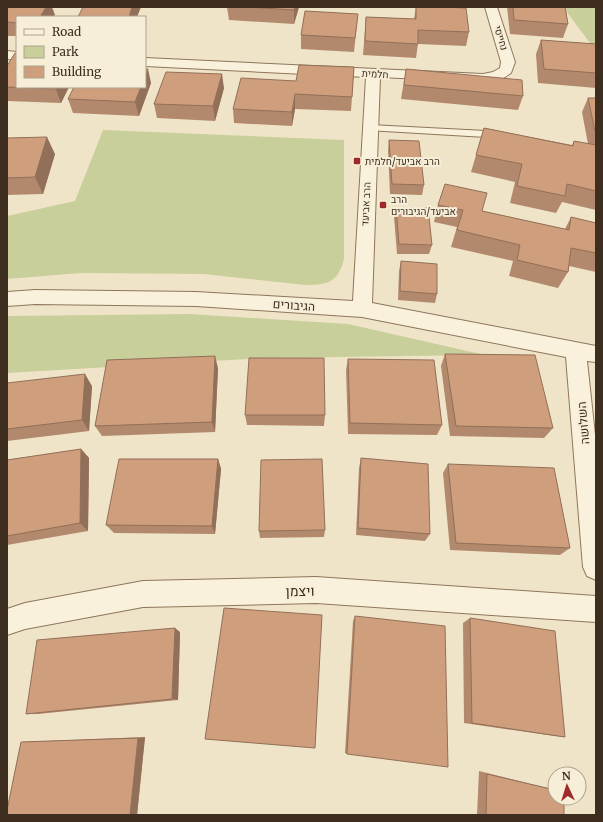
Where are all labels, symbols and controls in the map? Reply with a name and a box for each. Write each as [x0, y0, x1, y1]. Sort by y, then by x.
legend [16, 16, 146, 88]
text: Road [52, 24, 81, 39]
street label: נחייסי [491, 24, 511, 52]
text: Park [52, 44, 79, 59]
text: Building [52, 64, 102, 79]
street label: חלמית [361, 67, 389, 81]
place label: הרב אביעד/חלמית [365, 155, 440, 168]
marker: הרב אביעד/חלמית [352, 156, 362, 166]
street label: הרב אביעד [358, 182, 374, 226]
place label: הרב אביעד/הגיבורים [391, 193, 456, 218]
marker: הרב אביעד/הגיבורים [378, 200, 388, 210]
street label: הגיבורים [272, 296, 316, 314]
street label: השלושה [574, 401, 592, 445]
street label: ויצמן [285, 582, 315, 600]
north arrow [547, 766, 587, 806]
text: N [561, 769, 571, 783]

